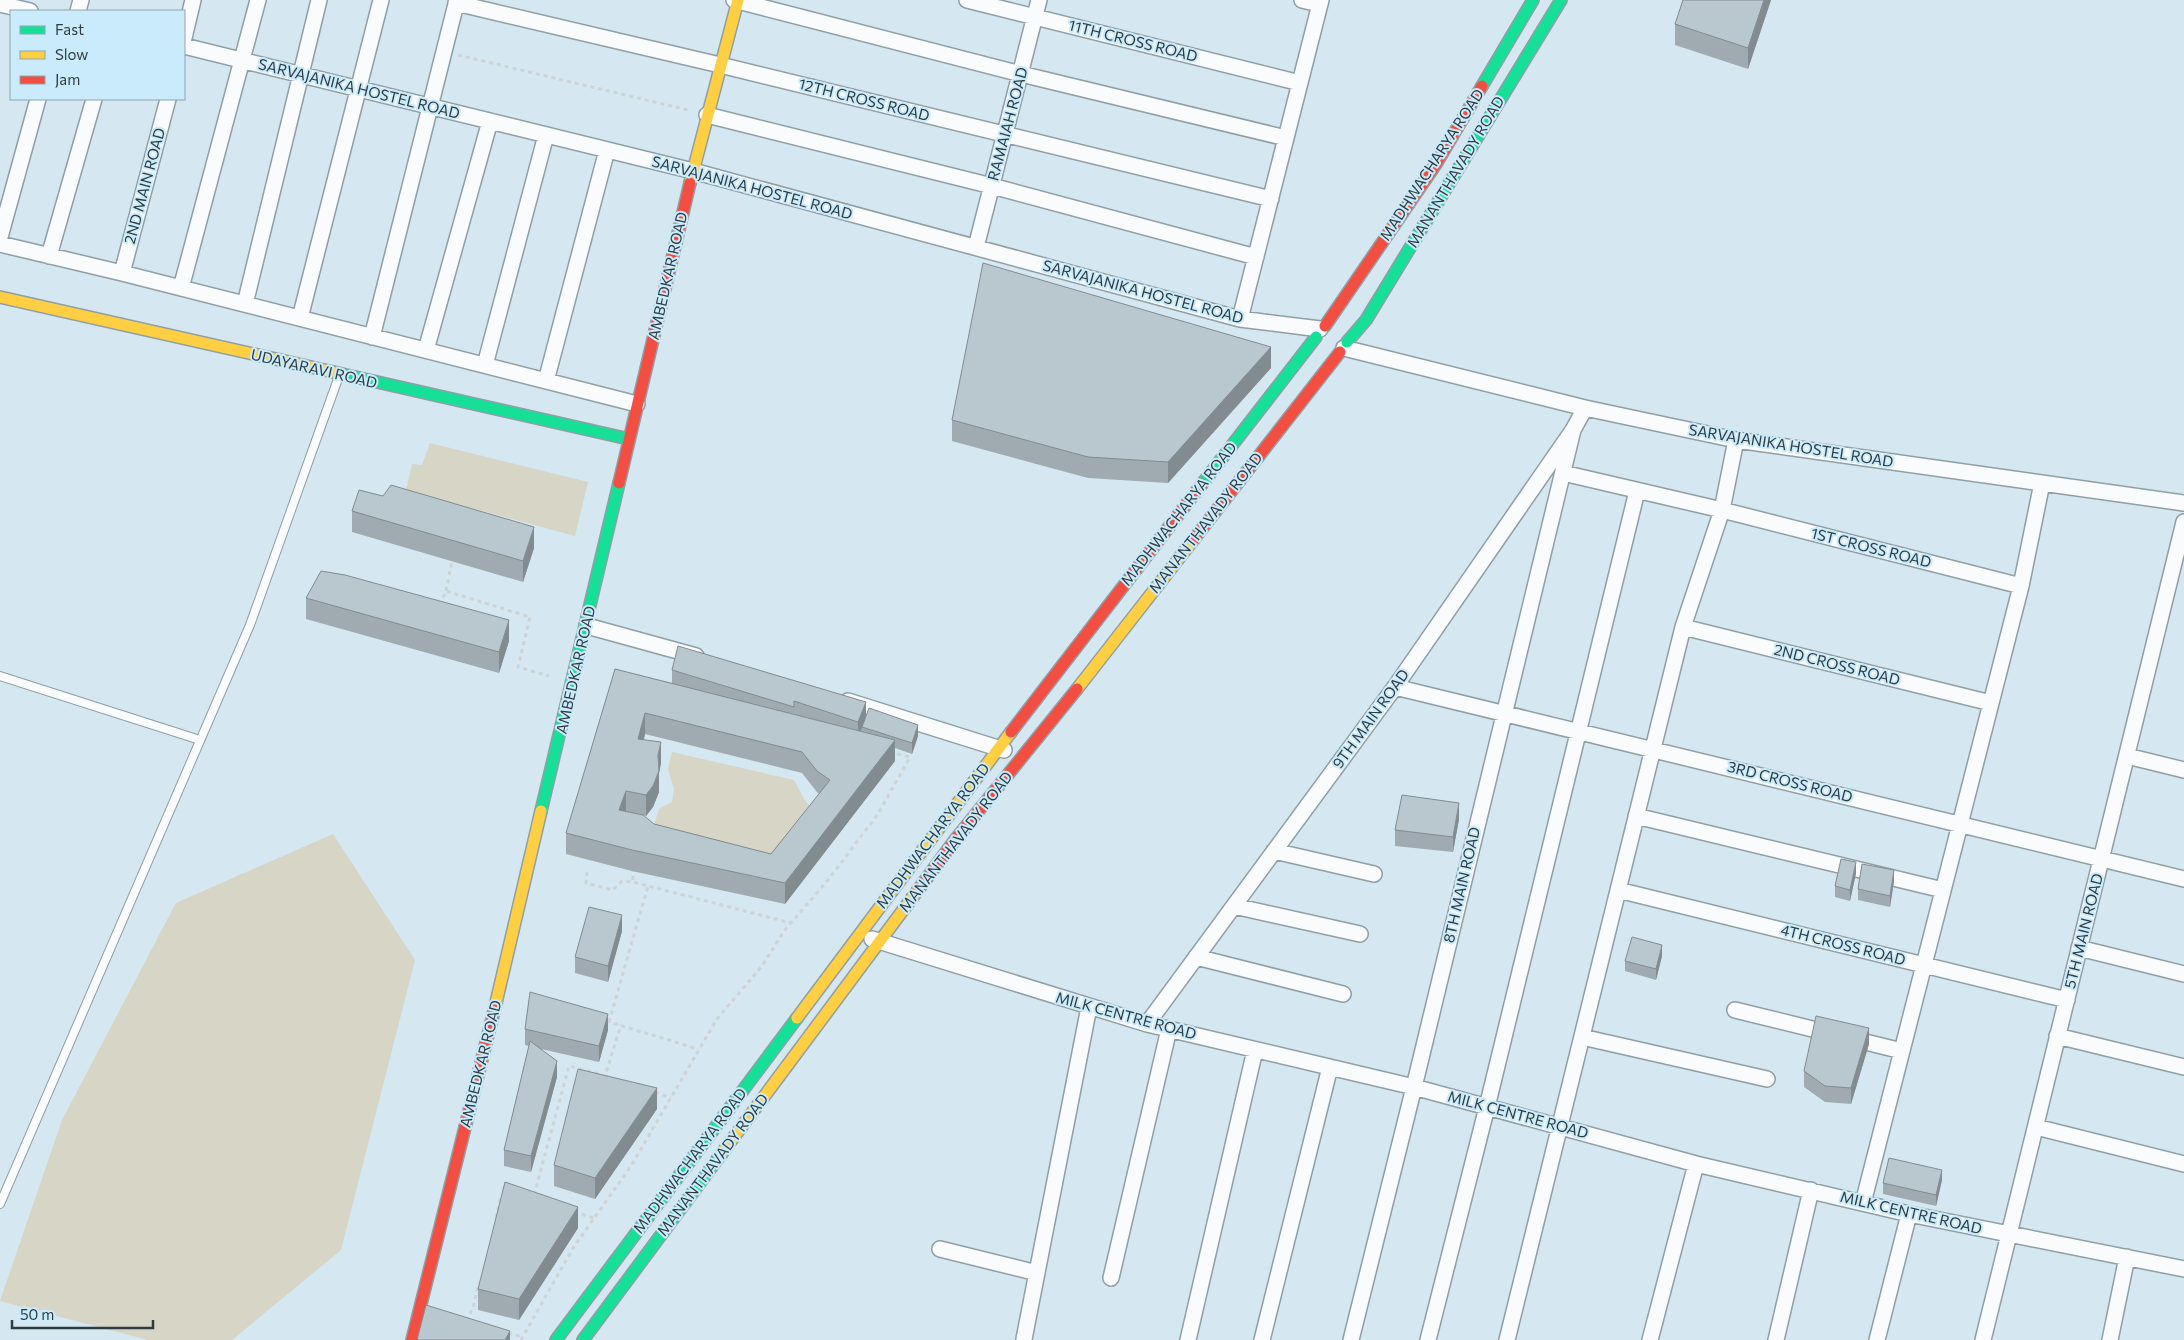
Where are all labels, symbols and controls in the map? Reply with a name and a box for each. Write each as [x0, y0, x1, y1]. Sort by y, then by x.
legend [10, 10, 185, 100]
street label: 11TH CROSS ROAD [1067, 15, 1200, 65]
text: Fast [55, 20, 84, 38]
text: Slow [55, 45, 88, 63]
street label: SARVAJANIKA HOSTEL ROAD [257, 54, 462, 122]
street label: RAMAIAH ROAD [983, 65, 1031, 182]
text: Jam [55, 70, 80, 88]
street label: 12TH CROSS ROAD [797, 74, 932, 124]
street label: MADHWACHARYA ROAD [1375, 85, 1487, 244]
street label: MANANTHAVADY ROAD [1403, 92, 1508, 250]
street label: 2ND MAIN ROAD [120, 126, 168, 246]
street label: SARVAJANIKA HOSTEL ROAD [650, 152, 855, 223]
street label: AMBEDKAR ROAD [644, 210, 690, 341]
street label: SARVAJANIKA HOSTEL ROAD [1041, 256, 1246, 327]
street label: UDAYARAVI ROAD [249, 345, 379, 391]
street label: SARVAJANIKA HOSTEL ROAD [1687, 420, 1895, 470]
street label: MADHWACHARYA ROAD [1117, 438, 1240, 589]
street label: MANANTHAVADY ROAD [1145, 448, 1266, 596]
street label: 1ST CROSS ROAD [1809, 523, 1933, 571]
street label: AMBEDKAR ROAD [552, 604, 598, 735]
street label: 2ND CROSS ROAD [1772, 640, 1902, 688]
street label: 9TH MAIN ROAD [1328, 665, 1412, 772]
street label: 3RD CROSS ROAD [1726, 757, 1855, 805]
street label: MADHWACHARYA ROAD [872, 759, 993, 912]
street label: MANANTHAVADY ROAD [895, 767, 1016, 915]
street label: 8TH MAIN ROAD [1439, 825, 1483, 945]
street label: 5TH MAIN ROAD [2060, 871, 2106, 990]
street label: 4TH CROSS ROAD [1779, 920, 1907, 968]
street label: MILK CENTRE ROAD [1054, 988, 1199, 1042]
street label: AMBEDKAR ROAD [455, 998, 505, 1129]
street label: MADHWACHARYA ROAD [629, 1084, 750, 1237]
street label: MILK CENTRE ROAD [1446, 1087, 1591, 1141]
street label: MANANTHAVADY ROAD [653, 1090, 772, 1239]
street label: MILK CENTRE ROAD [1839, 1187, 1984, 1237]
scale bar [12, 1298, 154, 1330]
text: 50 m [20, 1305, 54, 1323]

